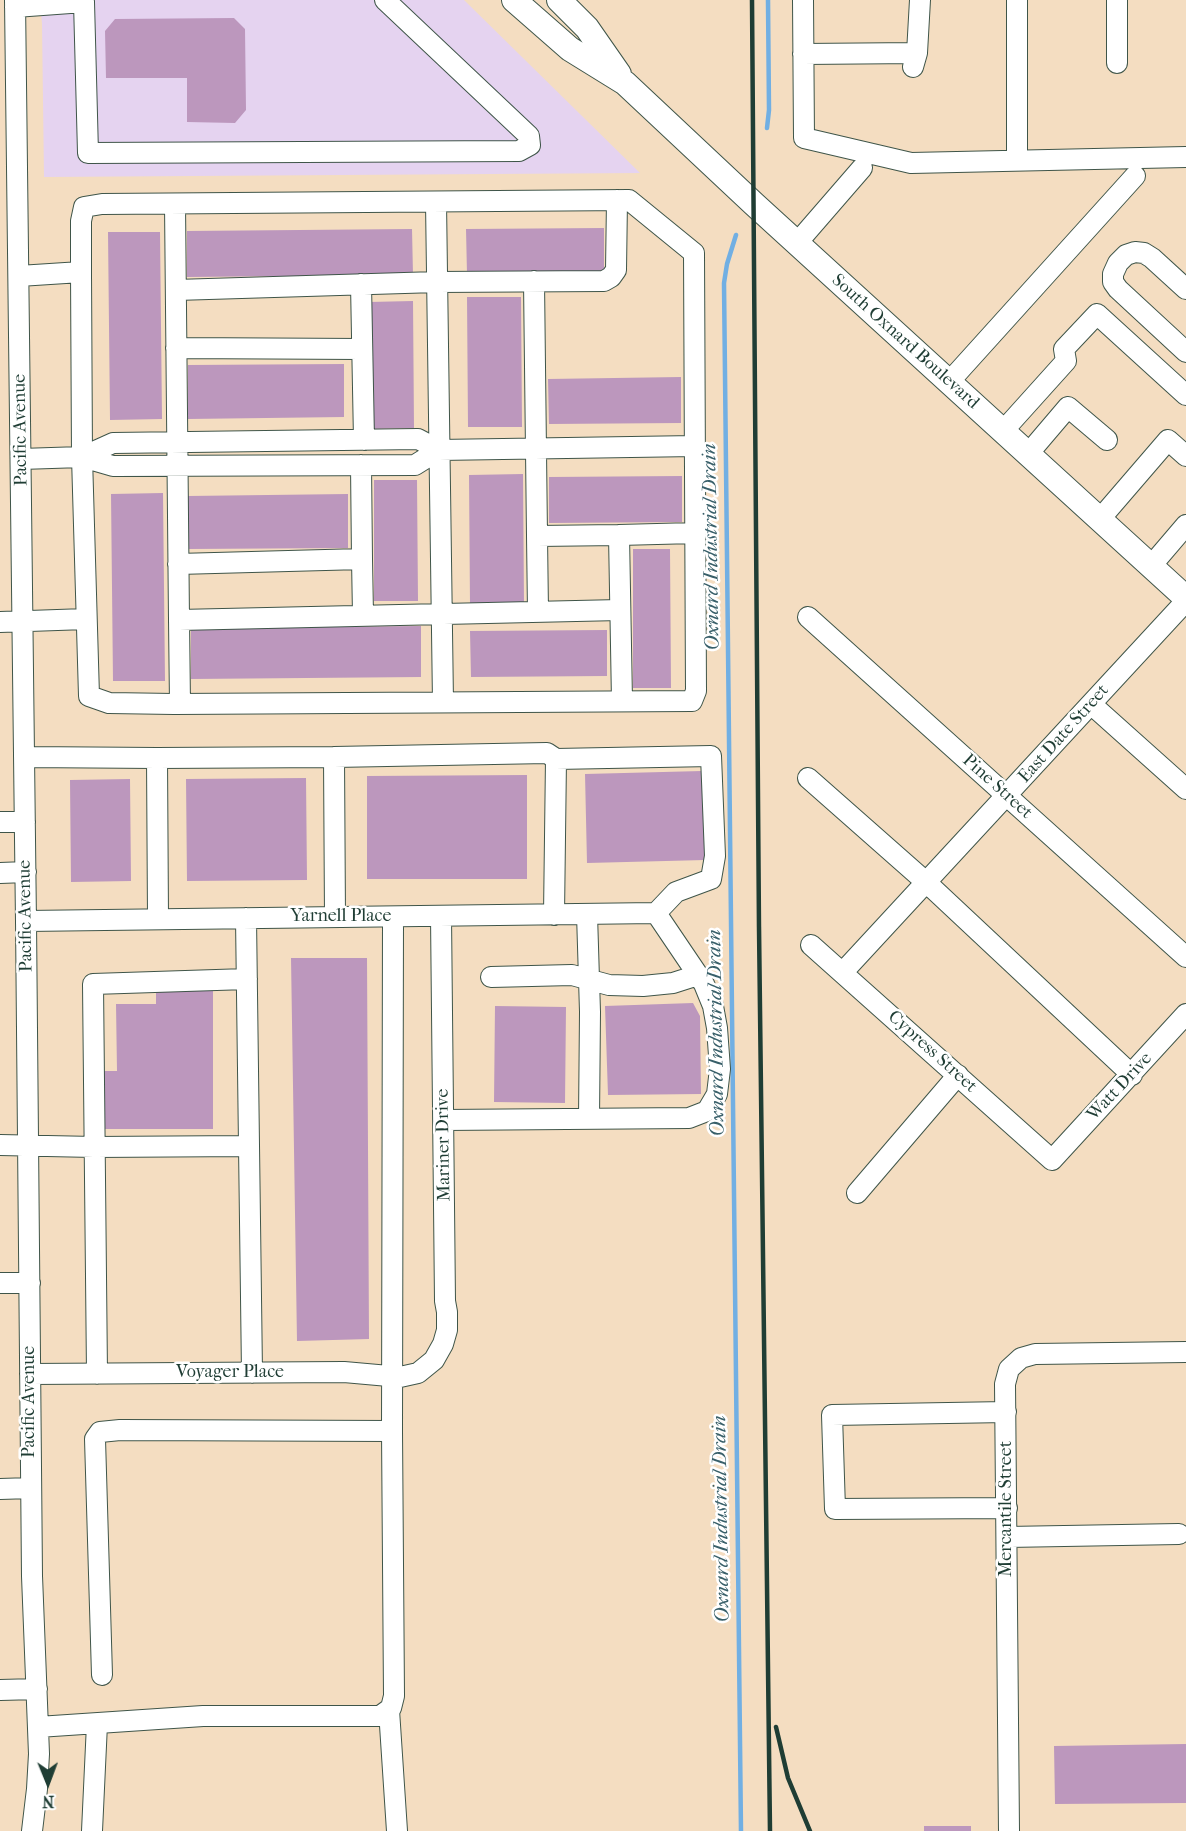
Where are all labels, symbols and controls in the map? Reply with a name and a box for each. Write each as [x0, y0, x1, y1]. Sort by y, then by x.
street label: South Oxnard Boulevard [827, 270, 983, 414]
street label: Pacific Avenue [9, 374, 33, 486]
water label: Oxnard Industrial Drain [698, 443, 726, 651]
street label: East Date Street [1014, 680, 1114, 788]
street label: Pine Street [958, 750, 1036, 824]
street label: Pacific Avenue [14, 860, 38, 972]
street label: Yarnell Place [291, 906, 391, 928]
water label: Oxnard Industrial Drain [703, 929, 731, 1137]
street label: Cypress Street [883, 1006, 981, 1098]
street label: Watt Drive [1083, 1048, 1157, 1126]
street label: Mariner Drive [432, 1089, 456, 1201]
street label: Pacific Avenue [19, 1346, 41, 1458]
street label: Voyager Place [176, 1362, 284, 1384]
water label: Oxnard Industrial Drain [708, 1415, 736, 1623]
street label: Mercantile Street [996, 1441, 1018, 1577]
north arrow [18, 1753, 78, 1813]
text: N [42, 1792, 55, 1811]

